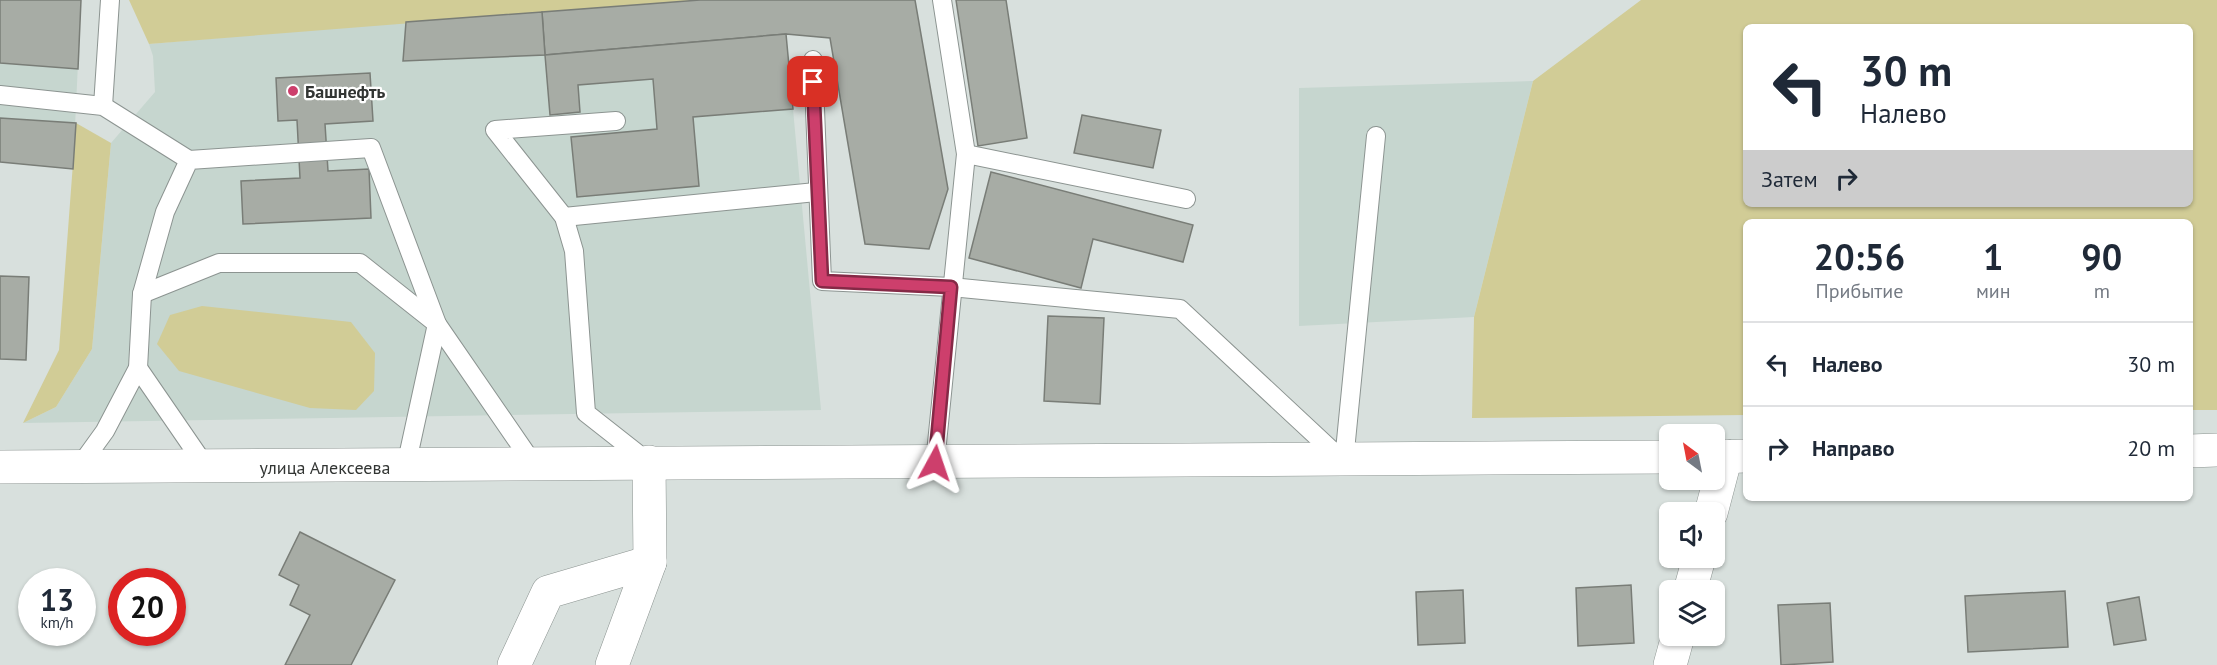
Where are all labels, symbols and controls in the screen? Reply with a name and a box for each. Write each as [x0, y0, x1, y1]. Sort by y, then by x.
text: 30 m [1860, 43, 1952, 98]
icon: left [1761, 48, 1839, 126]
pin [787, 56, 838, 107]
icon: arrive [796, 65, 829, 98]
place label: Башнефть [305, 80, 385, 103]
marker: Башнефть [286, 84, 300, 98]
text: Налево [1860, 96, 1947, 130]
icon: right [1830, 162, 1863, 195]
text: Затем [1761, 165, 1818, 193]
text: 20:56 [1814, 233, 1905, 280]
text: 1 [1983, 233, 2003, 280]
text: 90 [2081, 233, 2122, 280]
text: Прибытие [1816, 278, 1903, 304]
text: мин [1976, 278, 2011, 304]
text: m [2094, 278, 2110, 304]
icon: left [1761, 348, 1794, 381]
text: Налево [1812, 350, 1883, 378]
text: 30 m [2127, 350, 2175, 378]
north arrow [1659, 424, 1725, 490]
map controls [1659, 424, 1725, 646]
position arrow [903, 431, 967, 495]
icon: right [1761, 432, 1794, 465]
text: Направо [1812, 434, 1895, 462]
text: 20 m [2127, 434, 2175, 462]
street label: улица Алексеева [260, 456, 390, 479]
button: sound [1659, 502, 1725, 568]
speed limit sign: 20 [108, 568, 186, 646]
text: 13 [40, 580, 74, 619]
button: layers [1659, 580, 1725, 646]
text: km/h [41, 613, 73, 632]

